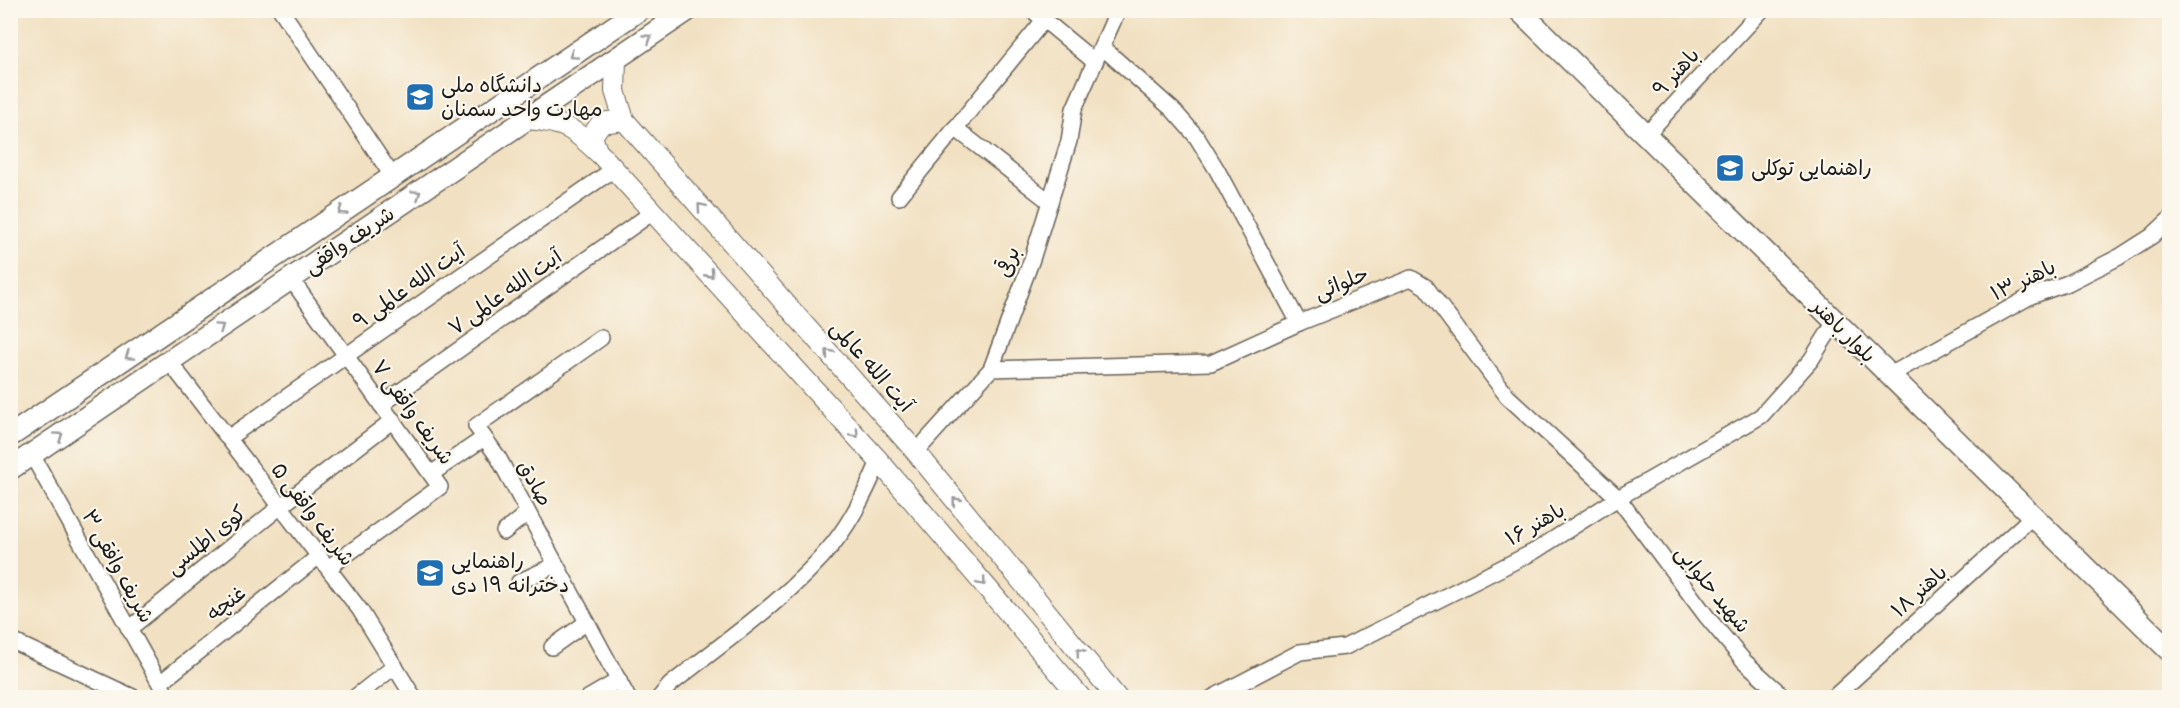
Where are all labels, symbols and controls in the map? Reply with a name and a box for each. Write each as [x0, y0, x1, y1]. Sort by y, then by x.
one-way arrow [641, 34, 652, 45]
street label: باهنر ۹ [1648, 43, 1709, 105]
one-way arrow [569, 48, 580, 59]
place label: دانشگاه ملی مهارت واحد سمنان [441, 73, 603, 127]
school or university icon: دانشگاه ملی مهارت واحد سمنان [404, 81, 436, 113]
school or university icon: راهنمایی توکلی [1714, 152, 1746, 184]
place label: راهنمایی توکلی [1751, 156, 1872, 186]
one-way arrow [410, 190, 421, 201]
street label: شریف واقفی [299, 201, 402, 284]
one-way arrow [697, 203, 708, 214]
one-way arrow [338, 204, 349, 215]
street label: آیت الله عالمی ۹ [348, 238, 474, 338]
street label: برقی [990, 243, 1030, 283]
street label: آیت الله عالمی ۷ [444, 244, 570, 345]
street label: باهنر ۱۳ [1987, 255, 2062, 311]
street label: حلوائی [1311, 261, 1374, 310]
one-way arrow [703, 268, 714, 278]
street label: بلوار باهنر [1802, 293, 1881, 372]
street label: آیت الله عالمی [821, 315, 919, 421]
one-way arrow [214, 323, 225, 334]
one-way arrow [124, 349, 135, 360]
one-way arrow [825, 349, 836, 360]
street label: شریف واقفی ۷ [362, 355, 459, 472]
one-way arrow [848, 427, 859, 438]
one-way arrow [52, 432, 63, 443]
street label: صادق [508, 456, 557, 513]
street label: شریف واقفی ۵ [262, 458, 360, 574]
one-way arrow [953, 497, 964, 508]
street label: باهنر ۱۶ [1501, 497, 1572, 556]
street label: کوی اطلسی [161, 500, 255, 584]
street label: شریف وافقی ۳ [72, 505, 159, 630]
street label: شهید حلوایی [1666, 540, 1756, 641]
place label: راهنمایی دخترانه ۱۹ دی [451, 549, 569, 603]
school or university icon: راهنمایی دخترانه ۱۹ دی [414, 557, 446, 589]
street label: باهنر ۱۸ [1886, 560, 1956, 627]
one-way arrow [975, 575, 986, 586]
street label: غنچه [202, 580, 254, 630]
one-way arrow [1076, 648, 1087, 659]

